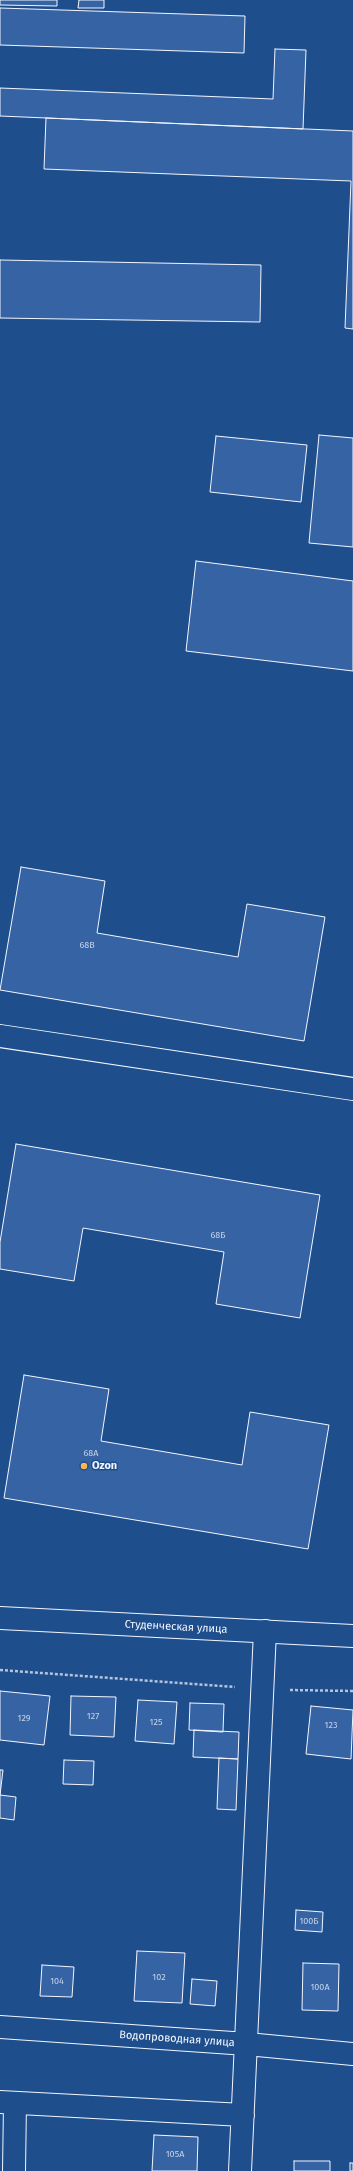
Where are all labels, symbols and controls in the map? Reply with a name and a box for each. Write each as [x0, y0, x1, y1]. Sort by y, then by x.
house number: 68В [79, 940, 95, 950]
house number: 68Б [211, 1230, 225, 1240]
house number: 68А [84, 1448, 98, 1458]
place label: Ozon [92, 1459, 117, 1473]
marker: Ozon [79, 1461, 89, 1471]
street label: Студенческая улица [124, 1618, 228, 1636]
house number: 127 [87, 1711, 99, 1721]
house number: 129 [18, 1713, 30, 1723]
house number: 125 [150, 1717, 162, 1727]
house number: 123 [325, 1720, 337, 1730]
house number: 100Б [299, 1916, 319, 1926]
house number: 102 [152, 1972, 166, 1982]
house number: 104 [50, 1976, 64, 1986]
house number: 100А [310, 1982, 330, 1992]
street label: Водопроводная улица [119, 2028, 235, 2050]
house number: 105А [166, 2149, 184, 2159]

